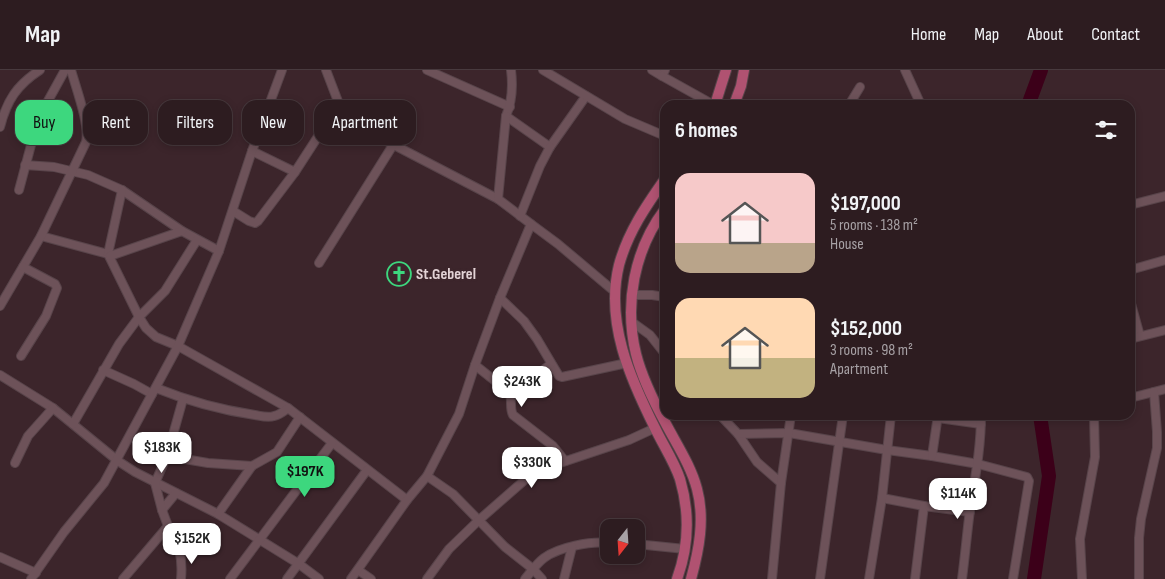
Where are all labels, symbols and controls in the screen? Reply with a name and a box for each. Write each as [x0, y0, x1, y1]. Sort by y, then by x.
text: Map [25, 20, 60, 49]
text: Home [911, 24, 946, 45]
text: Map [974, 24, 999, 45]
text: About [1027, 24, 1063, 45]
text: Contact [1091, 24, 1140, 45]
chip: Buy [15, 100, 73, 145]
chip: Rent [83, 100, 148, 145]
chip: Filters [158, 100, 232, 145]
chip: New [242, 100, 304, 145]
chip: Apartment [314, 100, 416, 145]
icon: filters [1092, 116, 1120, 144]
text: 6 homes [675, 118, 738, 143]
text: $197,000 [830, 191, 901, 216]
icon: home [715, 193, 775, 253]
text: 5 rooms · 138 m² [830, 216, 918, 235]
text: House [830, 235, 864, 254]
church icon: St.Geberel [386, 261, 412, 287]
place label: St.Geberel [416, 265, 476, 284]
text: $152,000 [830, 316, 902, 341]
icon: home [715, 318, 775, 378]
text: 3 rooms · 98 m² [830, 341, 913, 360]
text: Apartment [830, 360, 888, 379]
pin: $243K [487, 366, 557, 408]
text: $243K [503, 372, 541, 391]
pin: $183K [127, 432, 197, 474]
text: $183K [143, 438, 181, 457]
pin: $330K [497, 446, 567, 489]
text: $330K [513, 453, 551, 472]
pin: $197K [270, 456, 340, 498]
text: $197K [286, 462, 324, 481]
pin: $114K [923, 478, 993, 520]
text: $114K [940, 484, 976, 503]
north arrow [600, 519, 645, 564]
map controls [600, 519, 645, 564]
pin: $152K [157, 522, 227, 565]
text: $152K [174, 529, 210, 548]

